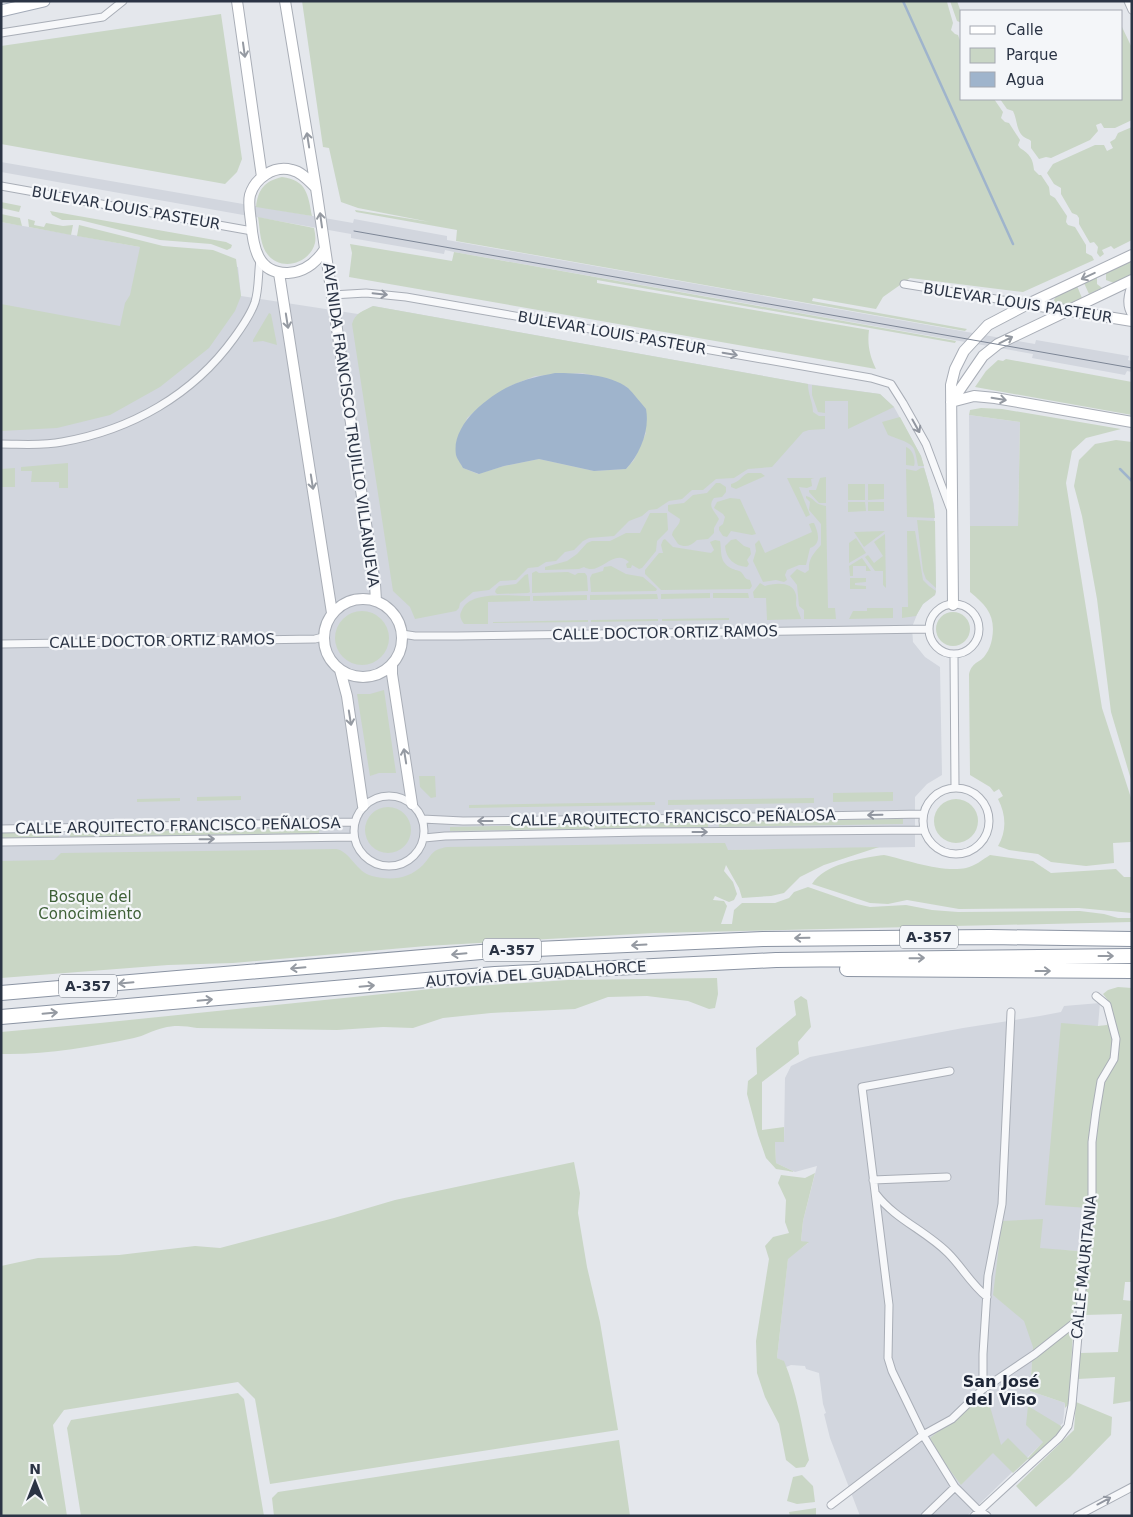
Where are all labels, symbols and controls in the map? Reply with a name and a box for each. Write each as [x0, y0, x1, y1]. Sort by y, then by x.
legend [960, 10, 1123, 100]
text: Calle [1006, 21, 1043, 39]
one-way arrow [239, 41, 249, 57]
text: Parque [1006, 46, 1058, 64]
text: Agua [1006, 71, 1044, 89]
one-way arrow [303, 133, 313, 149]
street label: BULEVAR LOUIS PASTEUR [30, 183, 222, 233]
one-way arrow [315, 213, 325, 229]
street label: AVENIDA FRANCISCO TRUJILLO VILLANUEVA [319, 261, 383, 589]
one-way arrow [1081, 271, 1096, 281]
street label: BULEVAR LOUIS PASTEUR [922, 279, 1114, 327]
one-way arrow [372, 289, 388, 299]
street label: BULEVAR LOUIS PASTEUR [516, 308, 708, 358]
one-way arrow [282, 313, 292, 329]
one-way arrow [998, 335, 1013, 344]
one-way arrow [722, 349, 738, 359]
one-way arrow [991, 394, 1007, 404]
one-way arrow [912, 418, 922, 432]
one-way arrow [307, 474, 317, 490]
street label: CALLE DOCTOR ORTIZ RAMOS [552, 622, 778, 644]
street label: CALLE DOCTOR ORTIZ RAMOS [49, 630, 275, 652]
one-way arrow [345, 710, 355, 726]
one-way arrow [400, 748, 410, 764]
street label: CALLE ARQUITECTO FRANCISCO PEÑALOSA [510, 805, 837, 830]
one-way arrow [867, 810, 883, 820]
street label: CALLE ARQUITECTO FRANCISCO PEÑALOSA [15, 813, 342, 838]
one-way arrow [477, 816, 493, 825]
one-way arrow [691, 827, 707, 837]
one-way arrow [199, 834, 215, 844]
park label: Bosque del Conocimiento [38, 888, 142, 923]
road number: A-357 [900, 926, 958, 949]
one-way arrow [794, 934, 810, 943]
road number: A-357 [483, 938, 541, 962]
one-way arrow [631, 940, 647, 949]
one-way arrow [452, 949, 468, 959]
one-way arrow [1098, 951, 1114, 961]
one-way arrow [909, 954, 925, 963]
street label: AUTOVÍA DEL GUADALHORCE [425, 956, 647, 991]
one-way arrow [290, 963, 306, 973]
one-way arrow [1034, 966, 1050, 976]
road number: A-357 [59, 974, 117, 998]
one-way arrow [119, 978, 135, 987]
one-way arrow [358, 981, 374, 990]
one-way arrow [197, 995, 213, 1005]
one-way arrow [42, 1008, 58, 1018]
street label: CALLE MAURITANIA [1067, 1193, 1101, 1340]
district label: San José del Viso [963, 1372, 1039, 1409]
north arrow [10, 1457, 60, 1507]
text: N [29, 1461, 41, 1477]
one-way arrow [1097, 1496, 1112, 1506]

